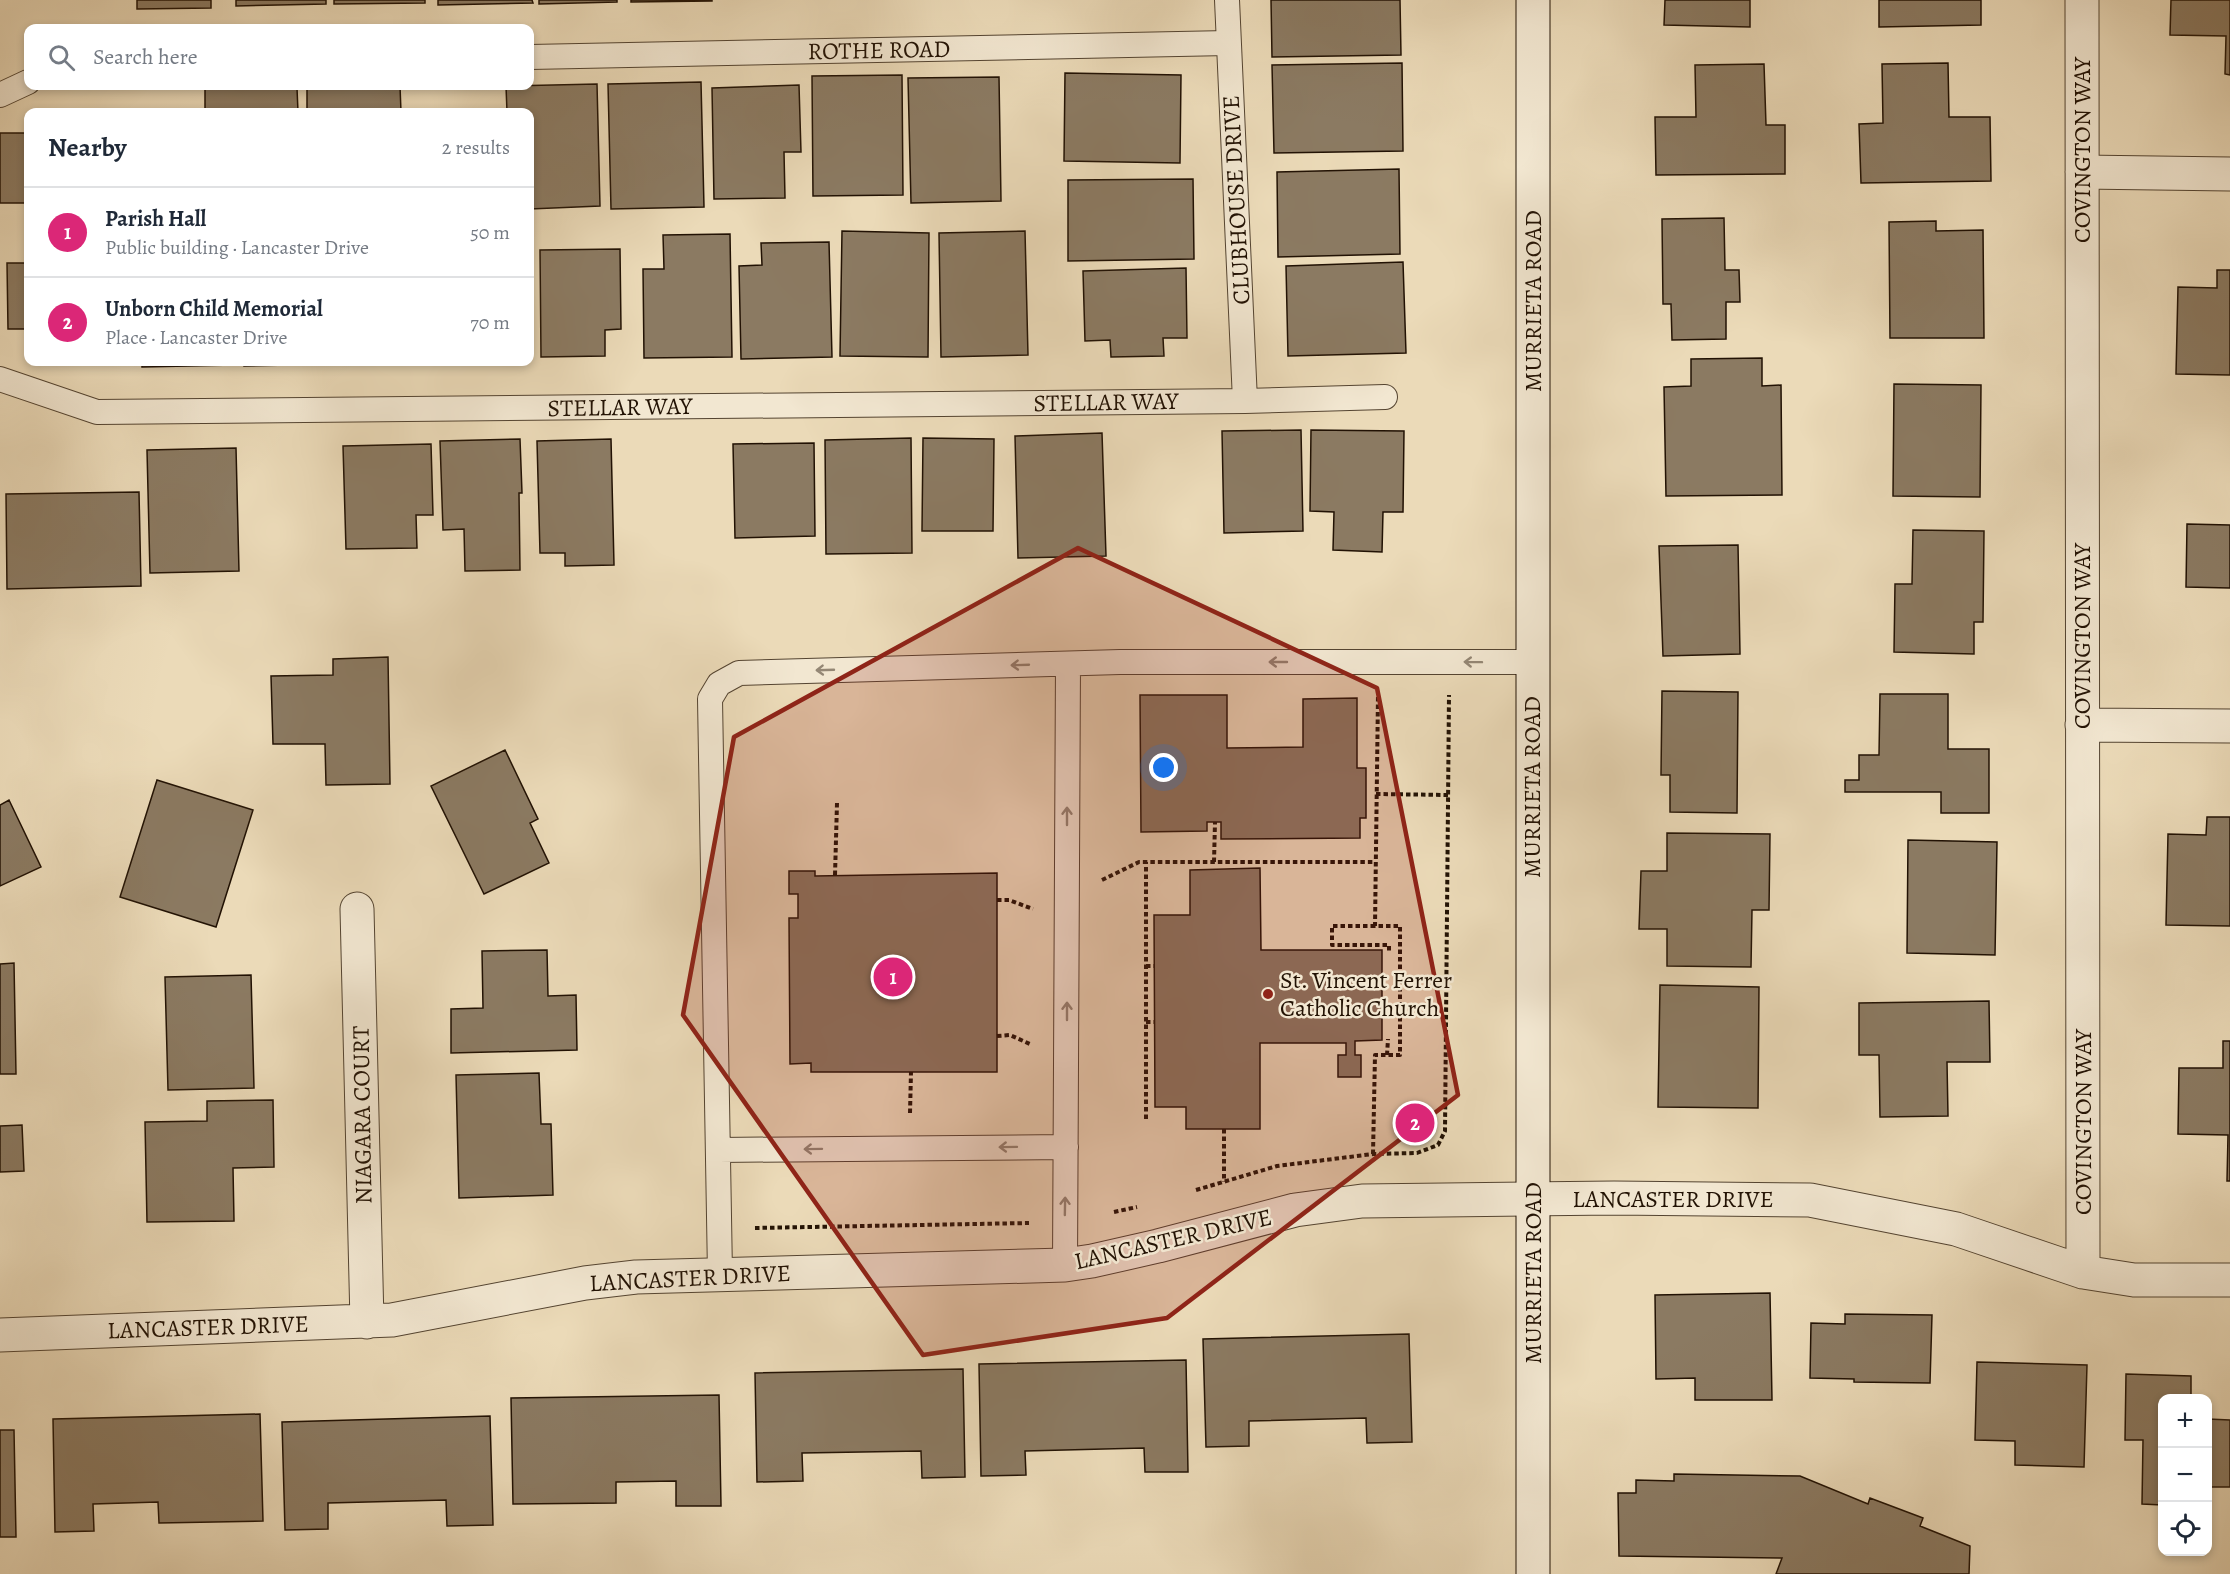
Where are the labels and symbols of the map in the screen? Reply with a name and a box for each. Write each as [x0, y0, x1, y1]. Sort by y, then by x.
street label: ROTHE ROAD [807, 33, 951, 67]
street label: COVINGTON WAY [2066, 56, 2098, 243]
street label: CLUBHOUSE DRIVE [1215, 95, 1257, 305]
street label: MURRIETA ROAD [1517, 210, 1549, 392]
street label: STELLAR WAY [1033, 385, 1180, 419]
street label: STELLAR WAY [547, 390, 694, 424]
street label: COVINGTON WAY [2066, 542, 2098, 729]
one-way arrow [1269, 656, 1289, 668]
one-way arrow [1464, 656, 1484, 668]
one-way arrow [1011, 659, 1031, 671]
one-way arrow [816, 665, 836, 676]
street label: MURRIETA ROAD [1516, 696, 1548, 878]
your location [1149, 753, 1178, 782]
one-way arrow [1061, 807, 1073, 827]
pin: 1 [874, 954, 912, 1000]
place label: St. Vincent Ferrer Catholic Church [1280, 964, 1452, 1024]
marker: St. Vincent Ferrer Catholic Church [1261, 987, 1275, 1001]
one-way arrow [1061, 1002, 1073, 1022]
street label: NIAGARA COURT [344, 1026, 380, 1204]
street label: COVINGTON WAY [2067, 1028, 2099, 1215]
pin: 2 [1396, 1100, 1434, 1146]
one-way arrow [998, 1141, 1018, 1153]
one-way arrow [803, 1143, 823, 1155]
street label: MURRIETA ROAD [1517, 1182, 1549, 1364]
street label: LANCASTER DRIVE [1572, 1183, 1774, 1215]
one-way arrow [1059, 1197, 1071, 1217]
street label: LANCASTER DRIVE [1071, 1201, 1275, 1277]
street label: LANCASTER DRIVE [589, 1257, 791, 1299]
street label: LANCASTER DRIVE [107, 1307, 309, 1347]

